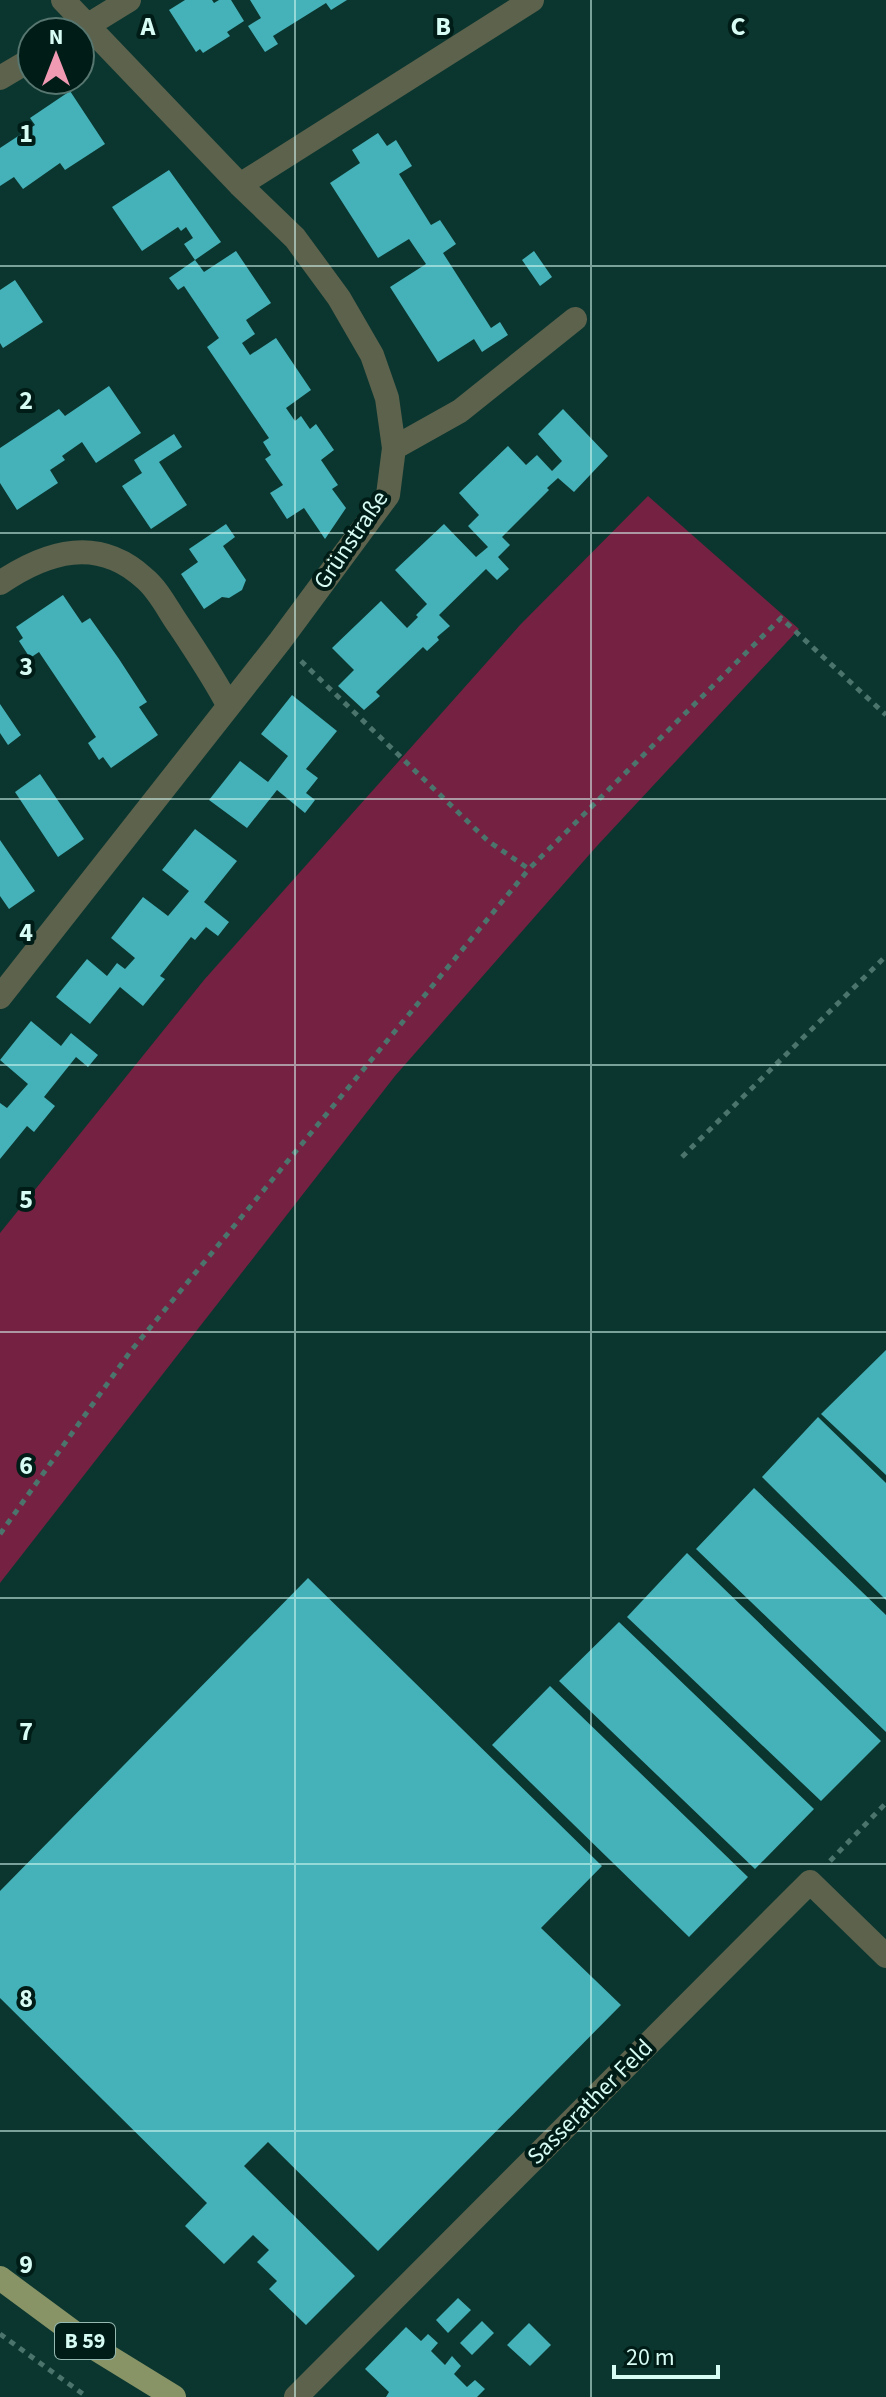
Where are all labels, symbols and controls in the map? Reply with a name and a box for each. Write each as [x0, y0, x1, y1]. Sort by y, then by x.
text: A [140, 8, 157, 45]
text: B [435, 8, 451, 45]
text: C [730, 8, 746, 45]
north arrow [16, 16, 96, 96]
text: N [49, 21, 63, 53]
text: 1 [19, 115, 33, 152]
text: 2 [19, 382, 33, 419]
street label: Grünstraße [305, 484, 397, 596]
text: 3 [19, 648, 33, 685]
text: 4 [19, 914, 33, 951]
text: 5 [19, 1181, 33, 1218]
text: 6 [19, 1447, 33, 1484]
text: 7 [19, 1713, 33, 1750]
text: 8 [19, 1980, 33, 2017]
street label: Sasserather Feld [519, 2031, 661, 2173]
text: 9 [19, 2246, 33, 2283]
road number: B 59 [55, 2323, 115, 2359]
scale bar [614, 2329, 718, 2379]
text: 20 m [626, 2340, 675, 2375]

